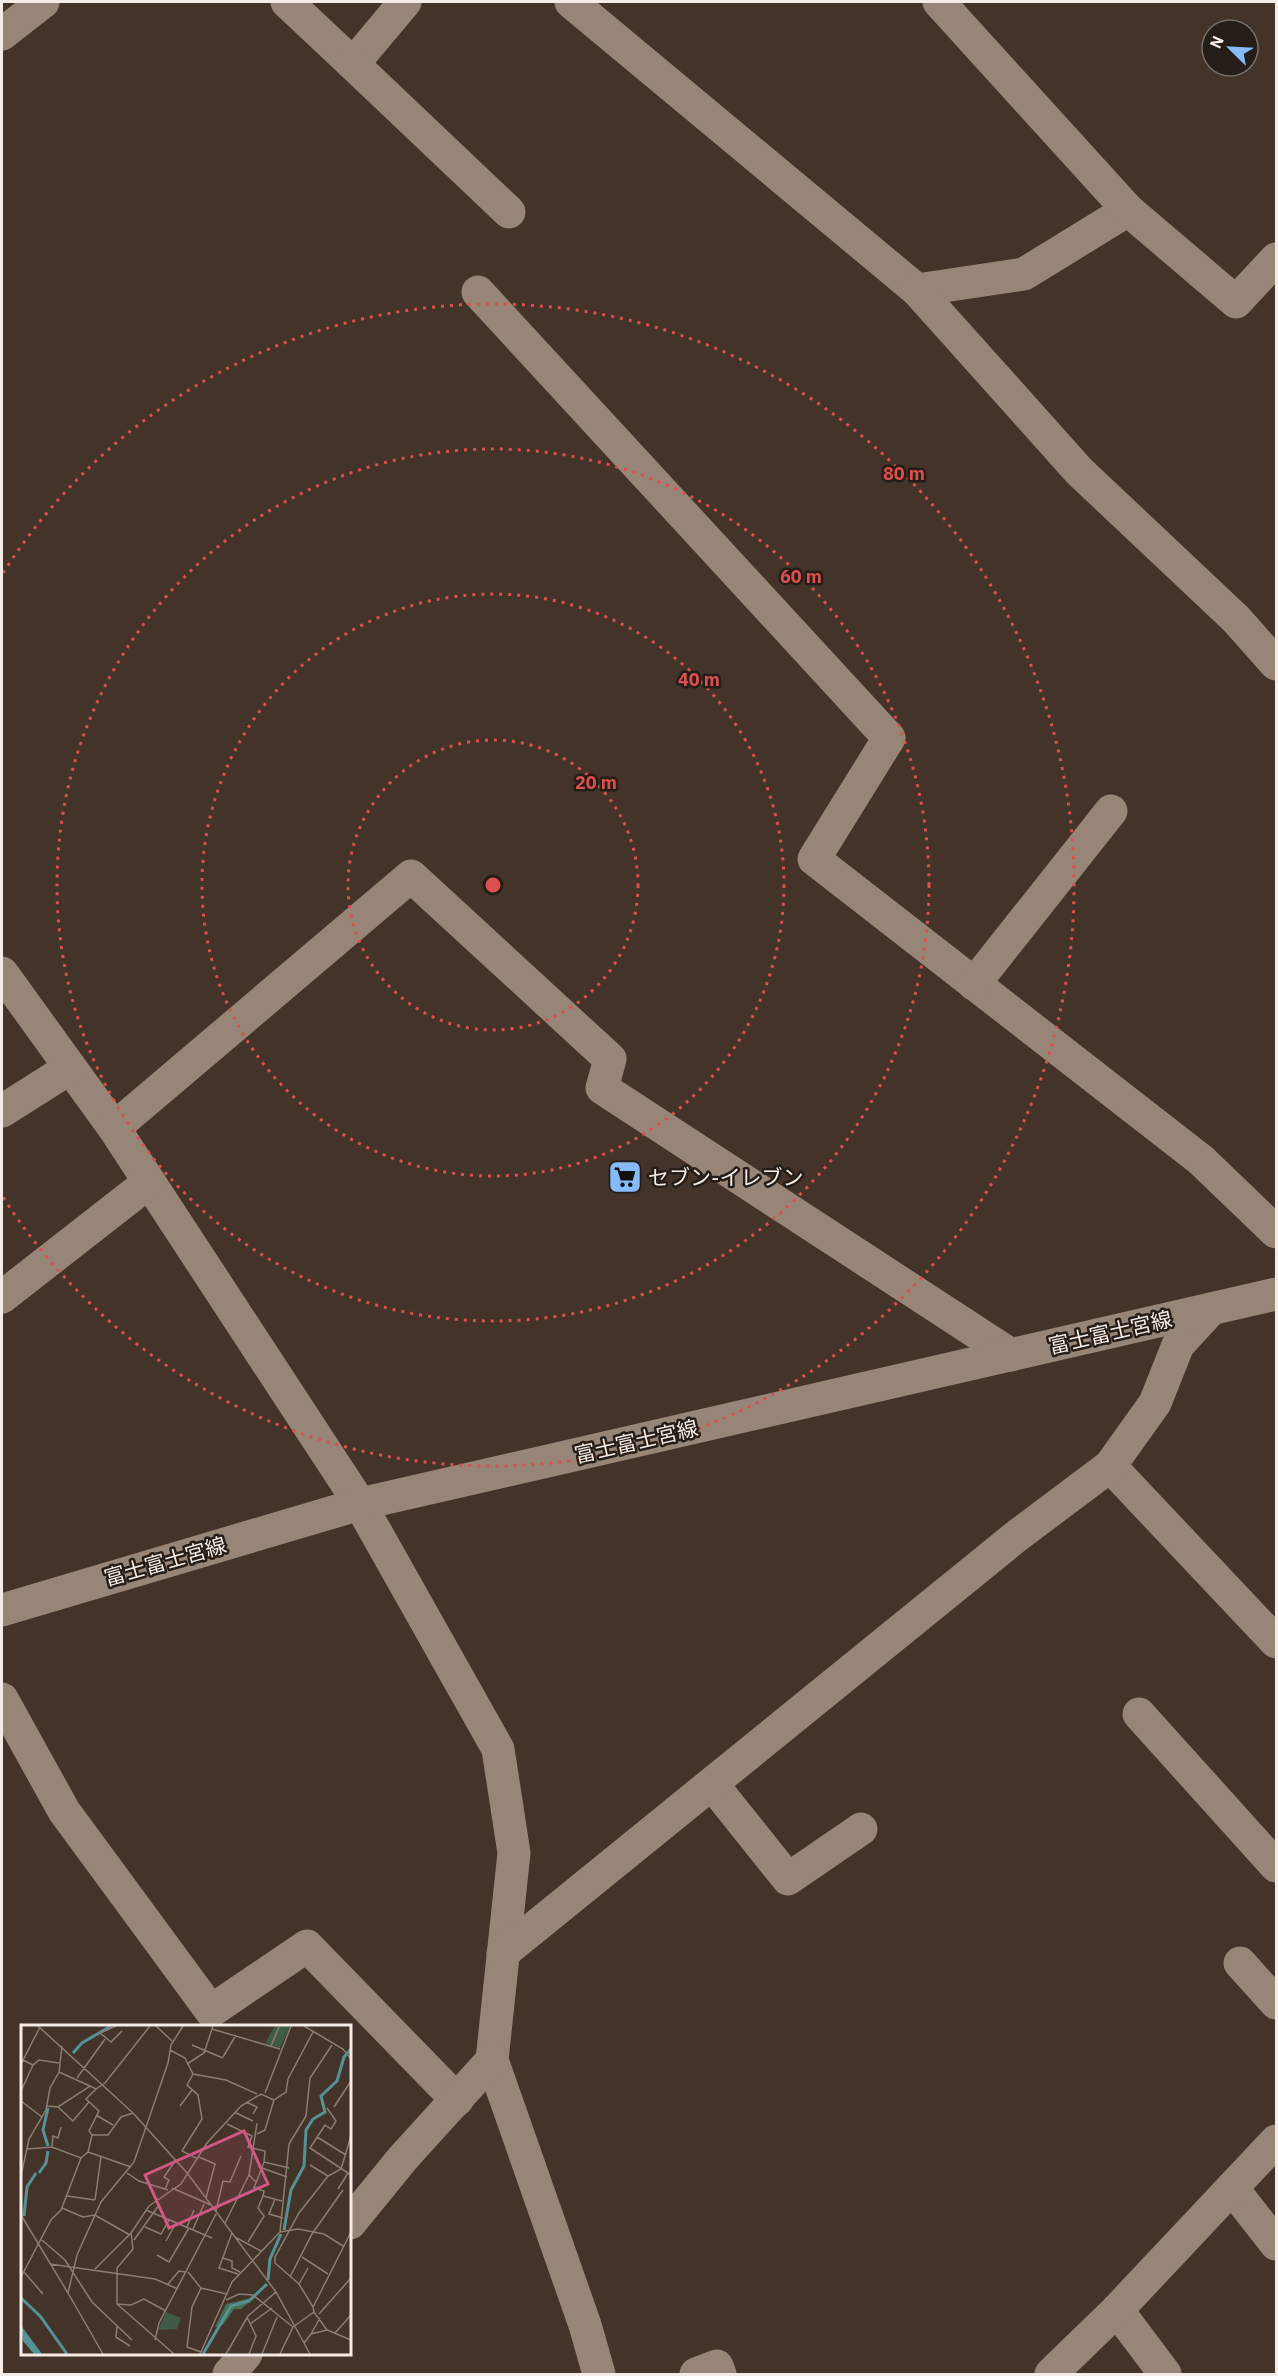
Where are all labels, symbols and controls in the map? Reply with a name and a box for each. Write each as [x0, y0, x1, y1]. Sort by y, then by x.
north arrow [1200, 18, 1260, 78]
text: N [1205, 33, 1228, 51]
text: 80 m [883, 462, 925, 485]
text: 60 m [780, 565, 822, 588]
text: 40 m [678, 668, 720, 691]
text: 20 m [575, 771, 617, 794]
centre of rings [483, 875, 503, 895]
supermarket icon: セブン-イレブン [607, 1159, 643, 1195]
place label: セブン-イレブン [648, 1163, 803, 1191]
street label: 富士富士宮線 [1045, 1304, 1175, 1360]
street label: 富士富士宮線 [571, 1413, 701, 1469]
street label: 富士富士宮線 [101, 1530, 229, 1592]
inset map [21, 2025, 351, 2355]

